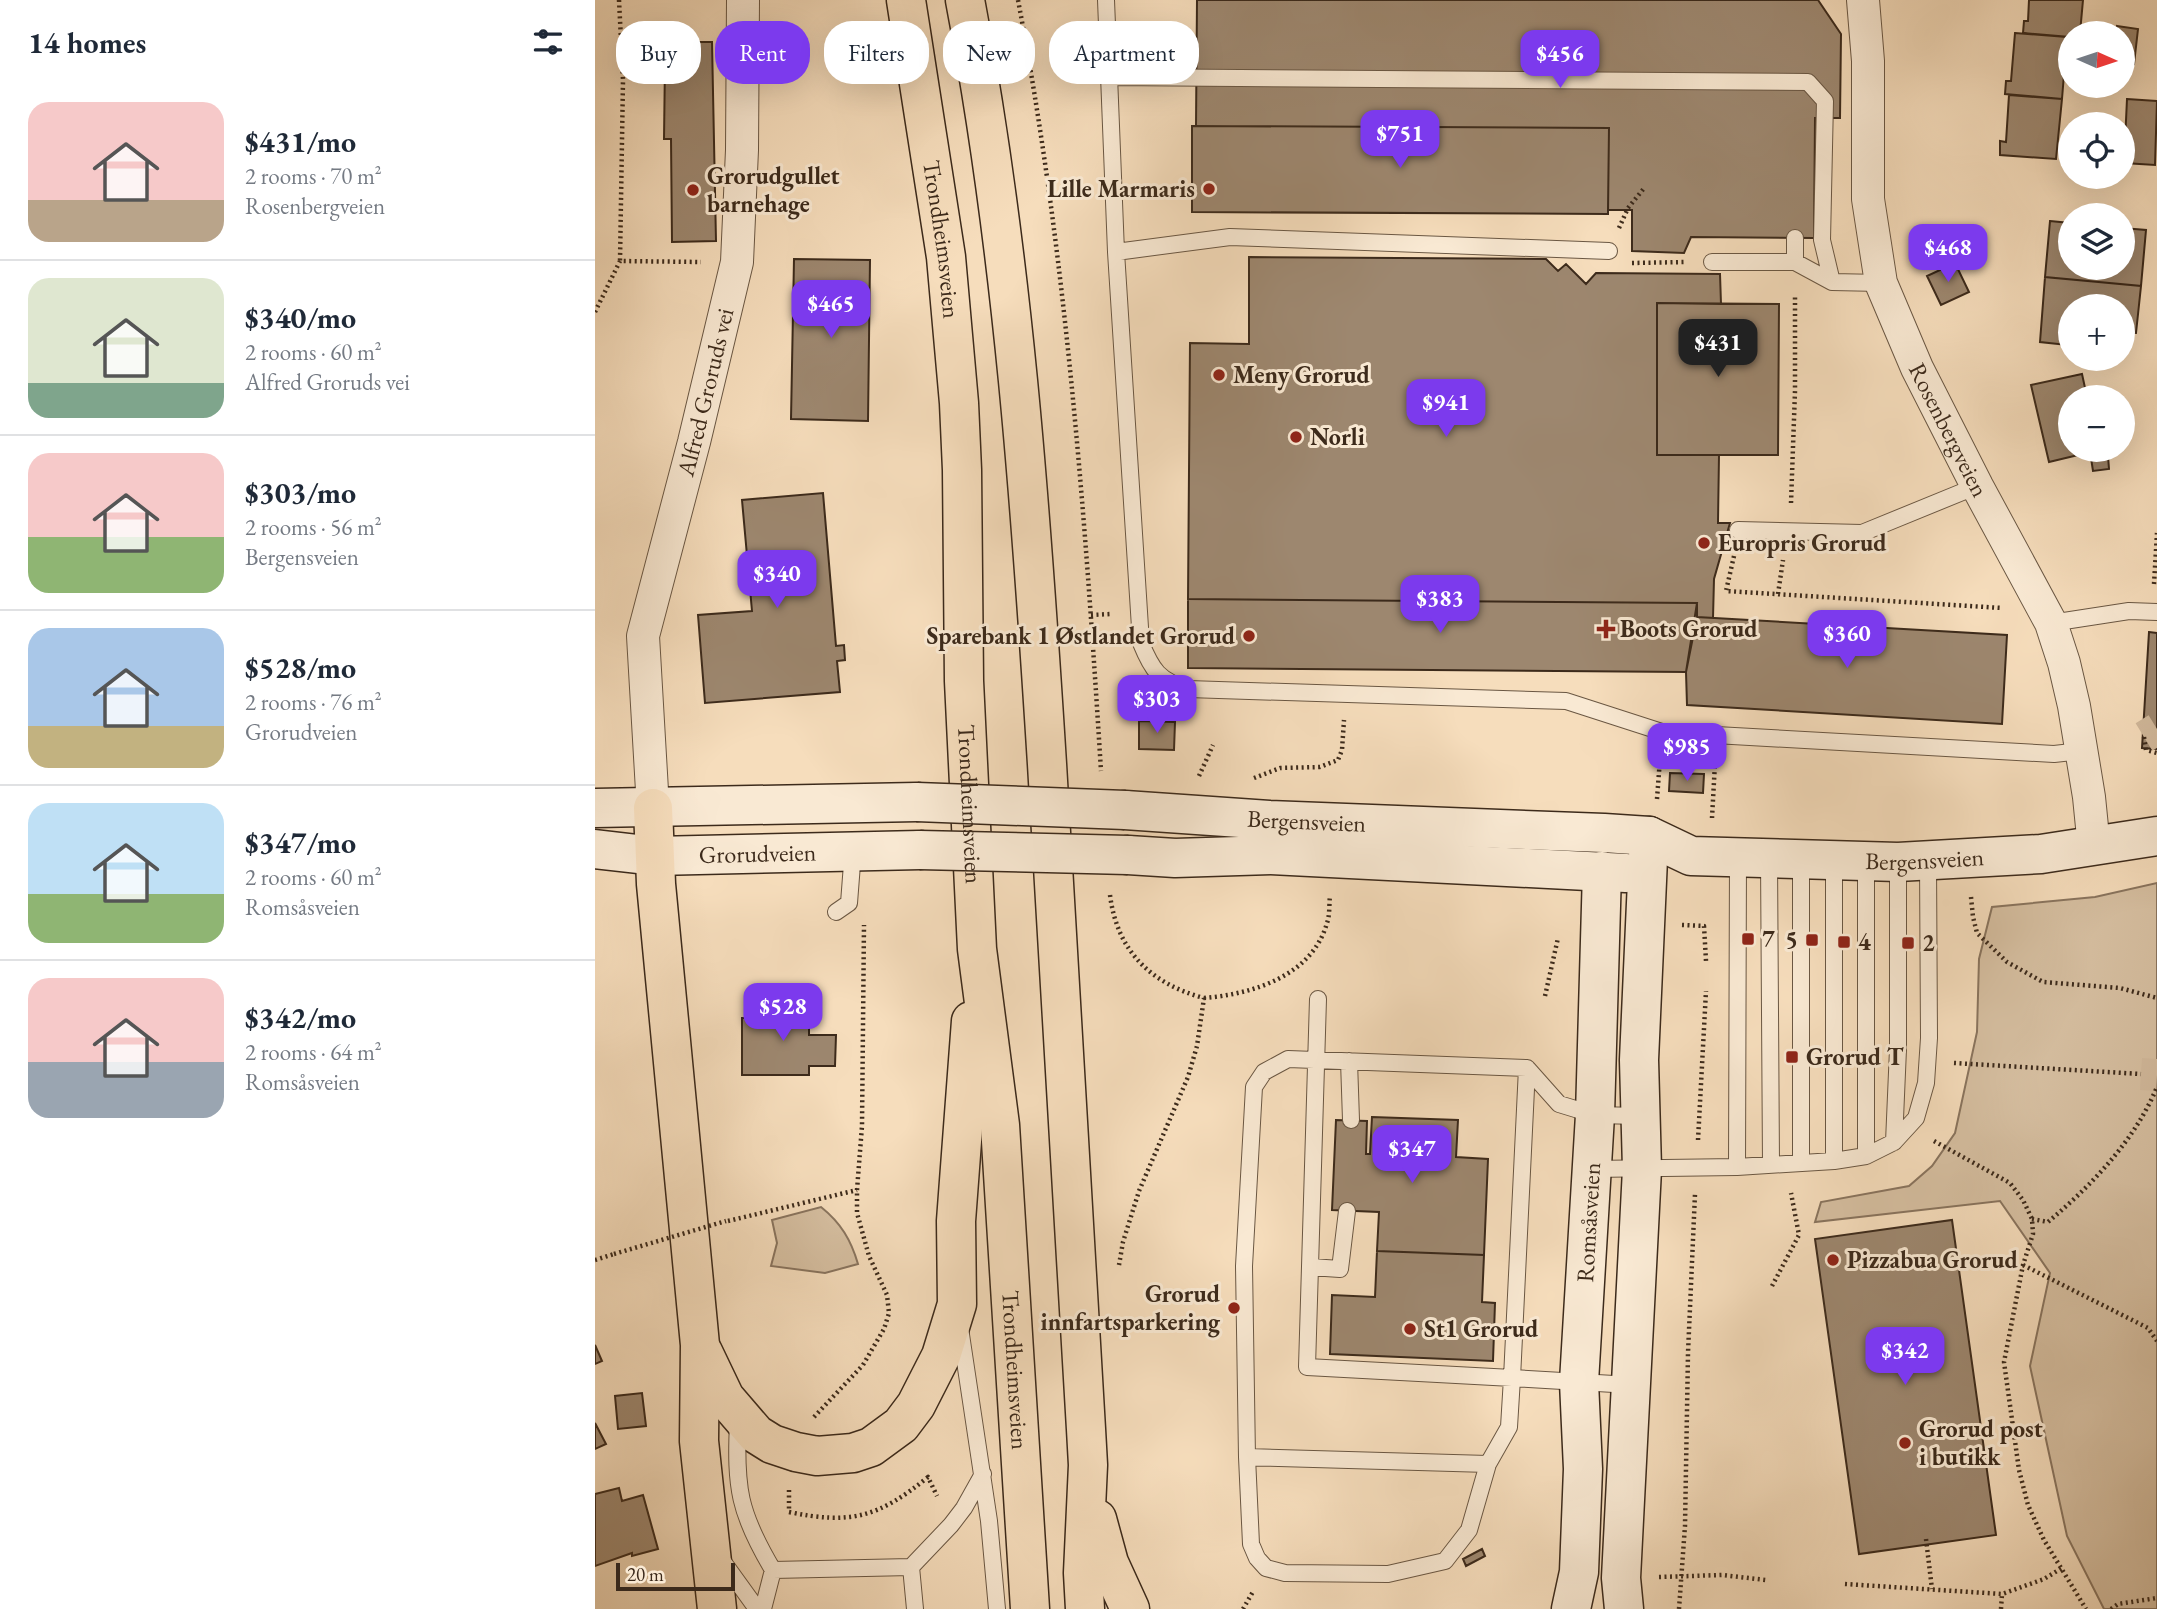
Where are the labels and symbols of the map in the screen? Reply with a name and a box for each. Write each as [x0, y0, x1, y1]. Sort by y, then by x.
north arrow [2058, 21, 2135, 98]
pin: $456 [1519, 31, 1601, 90]
pin: $751 [1359, 110, 1441, 170]
street label: Trondheimsveien [916, 158, 967, 320]
place label: Grorudgullet barnehage [707, 160, 840, 220]
place label: Lille Marmaris [1047, 173, 1195, 204]
marker: Lille Marmaris [1201, 181, 1217, 197]
marker: Grorudgullet barnehage [685, 182, 701, 198]
pin: $468 [1907, 224, 1989, 284]
pin: $465 [790, 280, 872, 340]
street label: Alfred Groruds vei [669, 305, 740, 481]
pin: $431 [1677, 320, 1759, 379]
street label: Rosenbergveien [1902, 357, 1996, 502]
place label: Meny Grorud [1233, 359, 1371, 391]
marker: Meny Grorud [1211, 367, 1227, 383]
pin: $941 [1405, 380, 1487, 439]
place label: Norli [1310, 421, 1365, 452]
marker: Norli [1288, 429, 1304, 445]
place label: Europris Grorud [1718, 527, 1887, 558]
marker: Europris Grorud [1696, 535, 1712, 551]
pin: $340 [736, 550, 818, 610]
pin: $383 [1399, 576, 1481, 635]
pin: $360 [1806, 610, 1888, 670]
place label: Boots Grorud [1620, 613, 1758, 644]
place label: Sparebank 1 Østlandet Grorud [926, 620, 1236, 651]
marker: Boots Grorud [1598, 621, 1614, 637]
marker: Sparebank 1 Østlandet Grorud [1241, 628, 1257, 644]
pin: $303 [1116, 676, 1198, 735]
street label: Trondheimsveien [951, 724, 990, 885]
pin: $985 [1646, 724, 1728, 783]
street label: Bergensveien [1246, 803, 1367, 839]
street label: Grorudveien [698, 836, 817, 870]
street label: Bergensveien [1865, 841, 1985, 877]
place label: 7 [1762, 923, 1775, 954]
place label: 5 [1785, 924, 1798, 955]
place label: 4 [1858, 926, 1871, 957]
place label: 2 [1922, 927, 1935, 958]
marker: 7 [1740, 931, 1756, 947]
marker: 5 [1804, 932, 1820, 948]
marker: 4 [1836, 934, 1852, 950]
marker: 2 [1900, 935, 1916, 951]
pin: $528 [742, 984, 824, 1043]
place label: Grorud T [1806, 1041, 1904, 1072]
marker: Grorud T [1784, 1049, 1800, 1065]
pin: $347 [1371, 1126, 1453, 1185]
street label: Romsåsveien [1569, 1161, 1607, 1283]
place label: Pizzabua Grorud [1847, 1244, 2018, 1275]
marker: Pizzabua Grorud [1825, 1252, 1841, 1268]
place label: Grorud innfartsparkering [1041, 1278, 1221, 1338]
street label: Trondheimsveien [995, 1289, 1036, 1451]
marker: Grorud innfartsparkering [1226, 1300, 1242, 1316]
place label: St1 Grorud [1424, 1313, 1539, 1344]
marker: St1 Grorud [1402, 1321, 1418, 1337]
pin: $342 [1864, 1328, 1946, 1387]
place label: Grorud post i butikk [1919, 1413, 2043, 1472]
marker: Grorud post i butikk [1897, 1435, 1913, 1451]
scale bar [616, 1560, 735, 1592]

